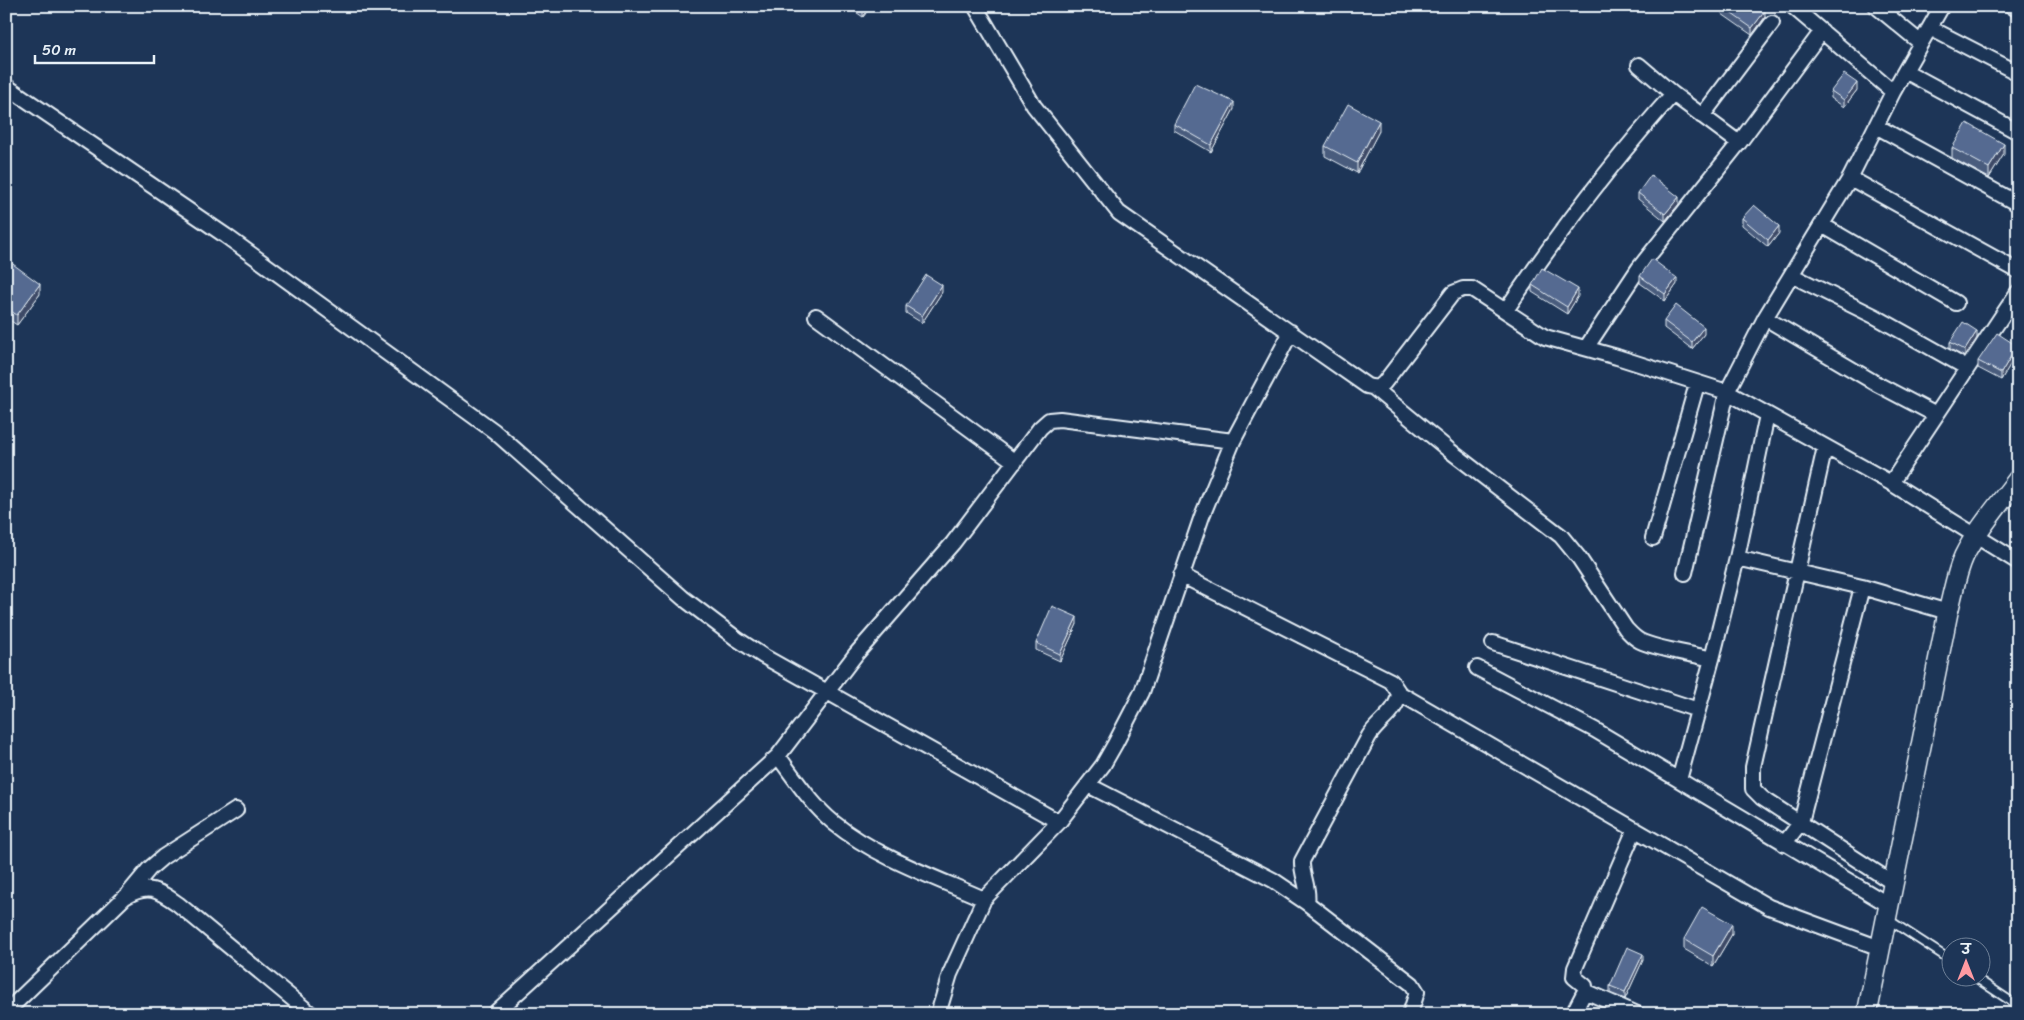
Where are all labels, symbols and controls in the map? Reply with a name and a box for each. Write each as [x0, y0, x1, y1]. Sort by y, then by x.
scale bar [35, 32, 154, 64]
text: 50 m [42, 37, 77, 63]
text: उ [1959, 937, 1972, 962]
north arrow [1942, 938, 1992, 988]

